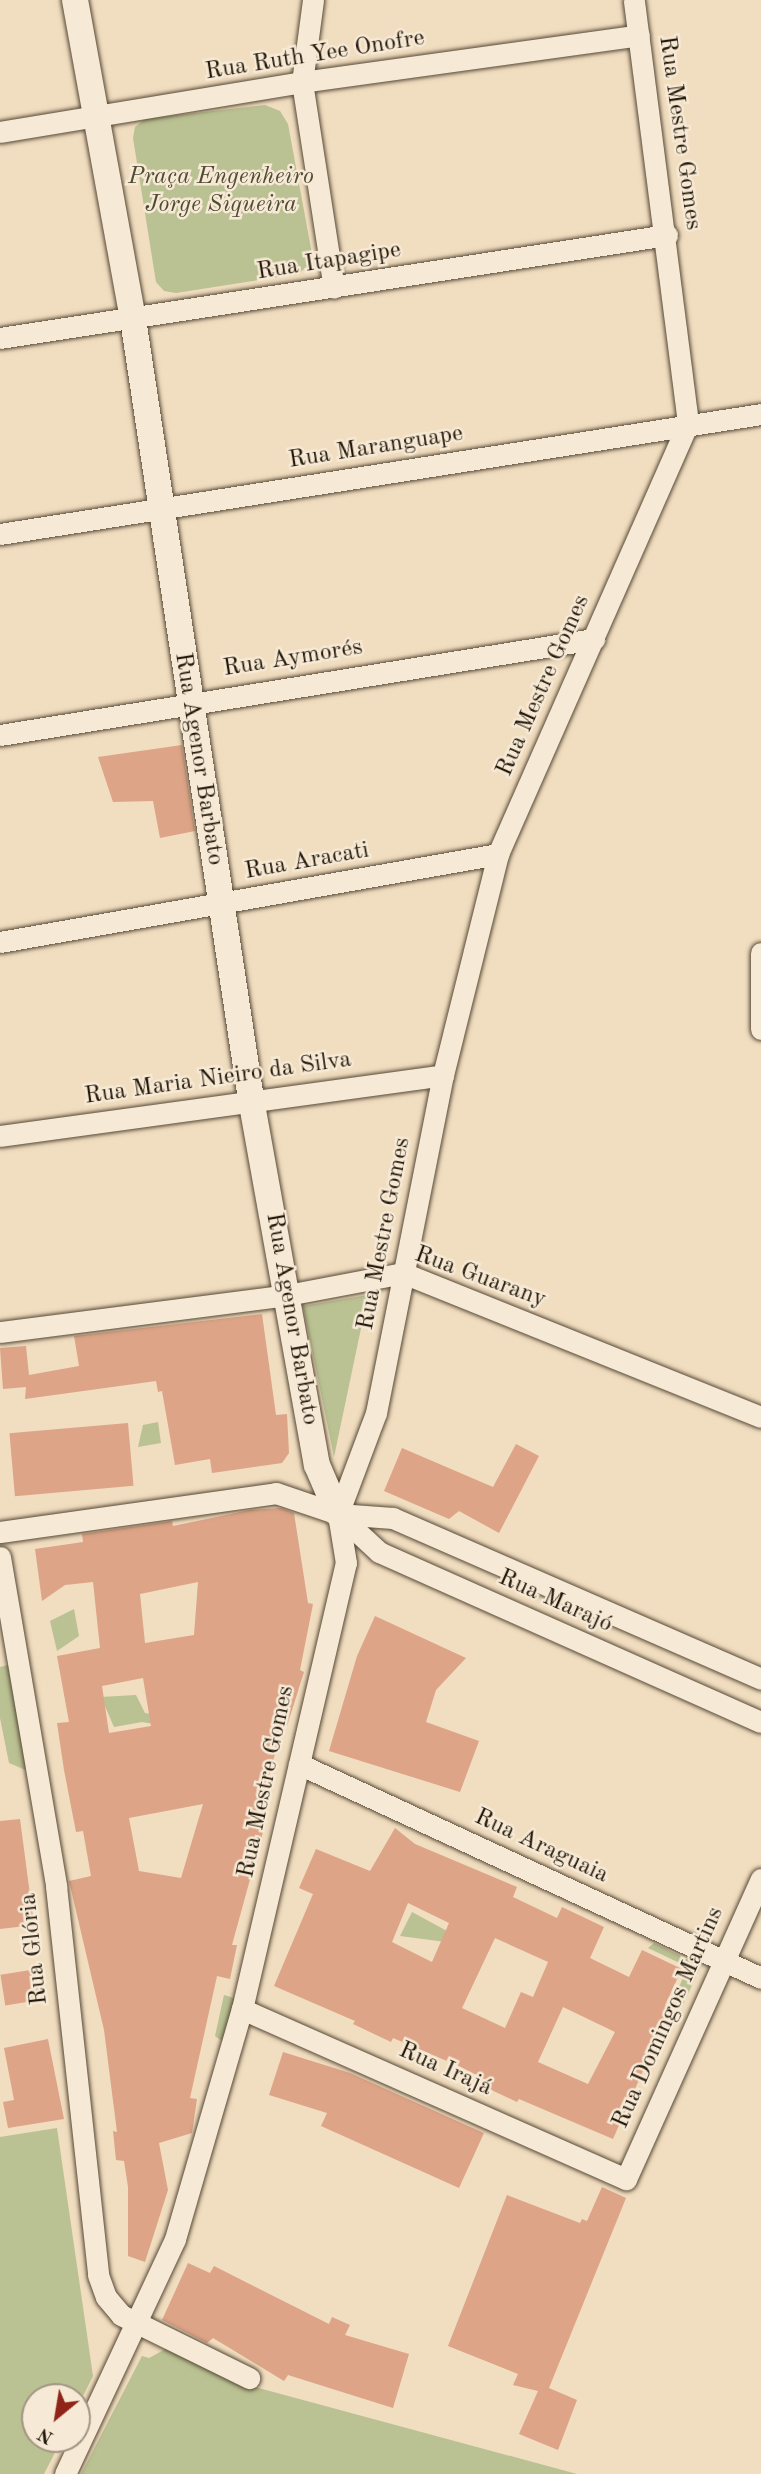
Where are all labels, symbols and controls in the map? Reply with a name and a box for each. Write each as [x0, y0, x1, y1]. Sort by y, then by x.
street label: Rua Ruth Yee Onofre [203, 24, 427, 88]
street label: Rua Mestre Gomes [651, 34, 707, 232]
park label: Praça Engenheiro Jorge Siqueira [128, 164, 314, 220]
street label: Rua Itapagipe [255, 236, 403, 288]
street label: Rua Maranguape [287, 420, 465, 476]
street label: Rua Mestre Gomes [491, 591, 597, 781]
street label: Rua Aymorés [221, 634, 365, 684]
street label: Rua Agenor Barbato [167, 651, 229, 867]
street label: Rua Aracati [243, 837, 371, 887]
street label: Rua Maria Nieiro da Silva [83, 1046, 353, 1112]
street label: Rua Mestre Gomes [352, 1135, 418, 1333]
street label: Rua Agenor Barbato [258, 1211, 324, 1427]
street label: Rua Guarany [410, 1241, 550, 1315]
street label: Rua Marajó [493, 1564, 617, 1640]
street label: Rua Mestre Gomes [233, 1683, 301, 1881]
street label: Rua Araguaia [469, 1803, 613, 1891]
street label: Rua Glória [15, 1892, 55, 2006]
street label: Rua Domingos Martins [607, 1903, 731, 2133]
street label: Rua Irajá [394, 2037, 496, 2103]
north arrow [21, 2383, 91, 2453]
text: N [35, 2423, 57, 2447]

